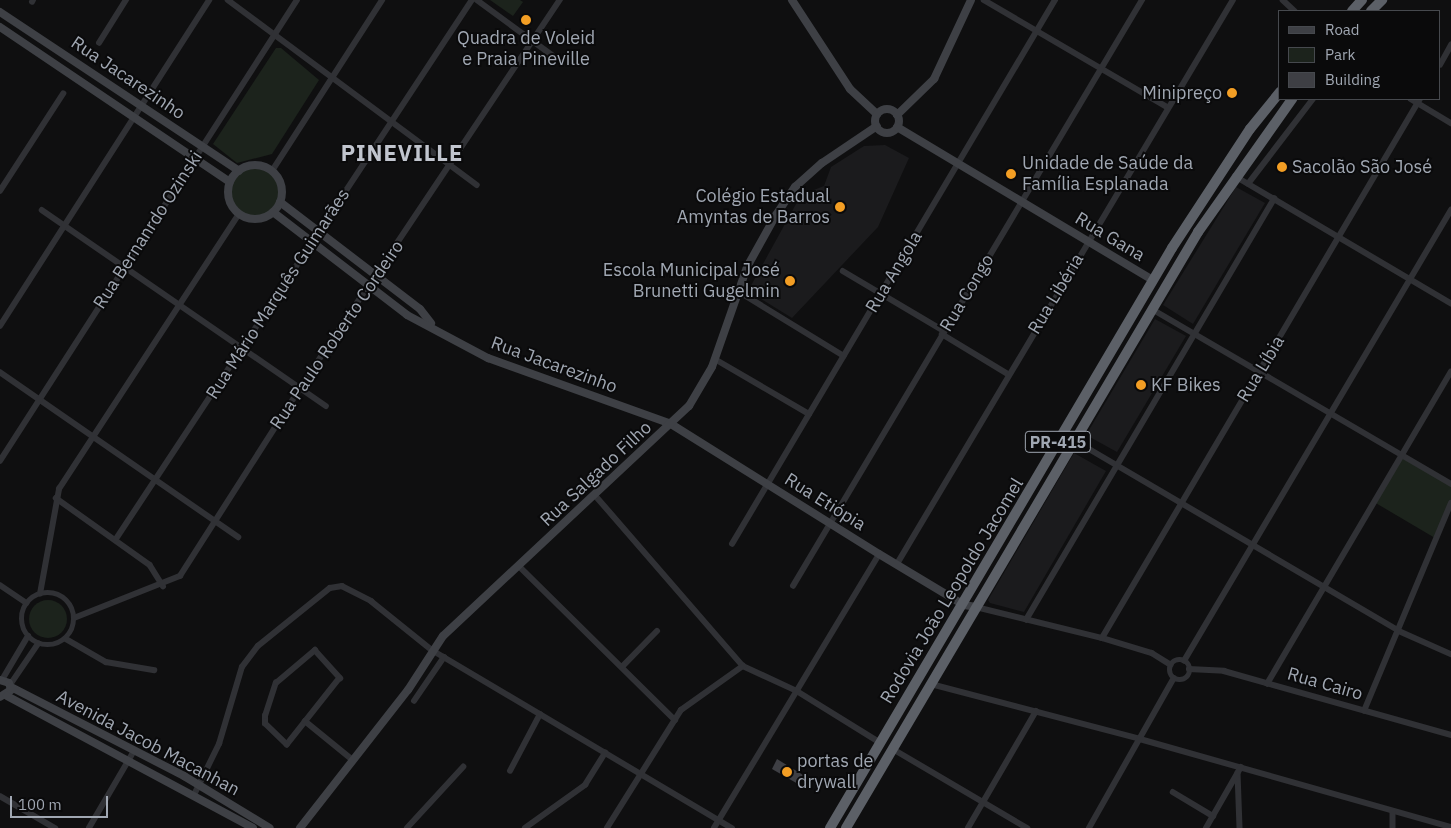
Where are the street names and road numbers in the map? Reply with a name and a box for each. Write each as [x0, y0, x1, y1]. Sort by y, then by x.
street label: Rua Jacarezinho [67, 32, 189, 124]
street label: Rua Bernanrdo Ozinski [89, 147, 207, 313]
street label: Rua Mário Marquês Guimarães [202, 185, 354, 403]
street label: Rua Gana [1071, 208, 1149, 266]
street label: Rua Angola [861, 227, 927, 317]
street label: Rua Paulo Roberto Cordeiro [266, 236, 408, 434]
street label: Rua Congo [935, 250, 999, 336]
street label: Rua Libéria [1024, 250, 1088, 338]
street label: Rua Jacarezinho [488, 332, 620, 398]
street label: Rua Líbia [1233, 332, 1289, 406]
street label: Rua Salgado Filho [536, 417, 656, 531]
road number: PR-415 [1024, 428, 1092, 456]
street label: Rua Etiópia [780, 469, 870, 535]
street label: Rodovia João Leopoldo Jacomel [876, 474, 1028, 708]
street label: Rua Cairo [1285, 663, 1365, 705]
street label: Avenida Jacob Macanhan [53, 685, 243, 801]

